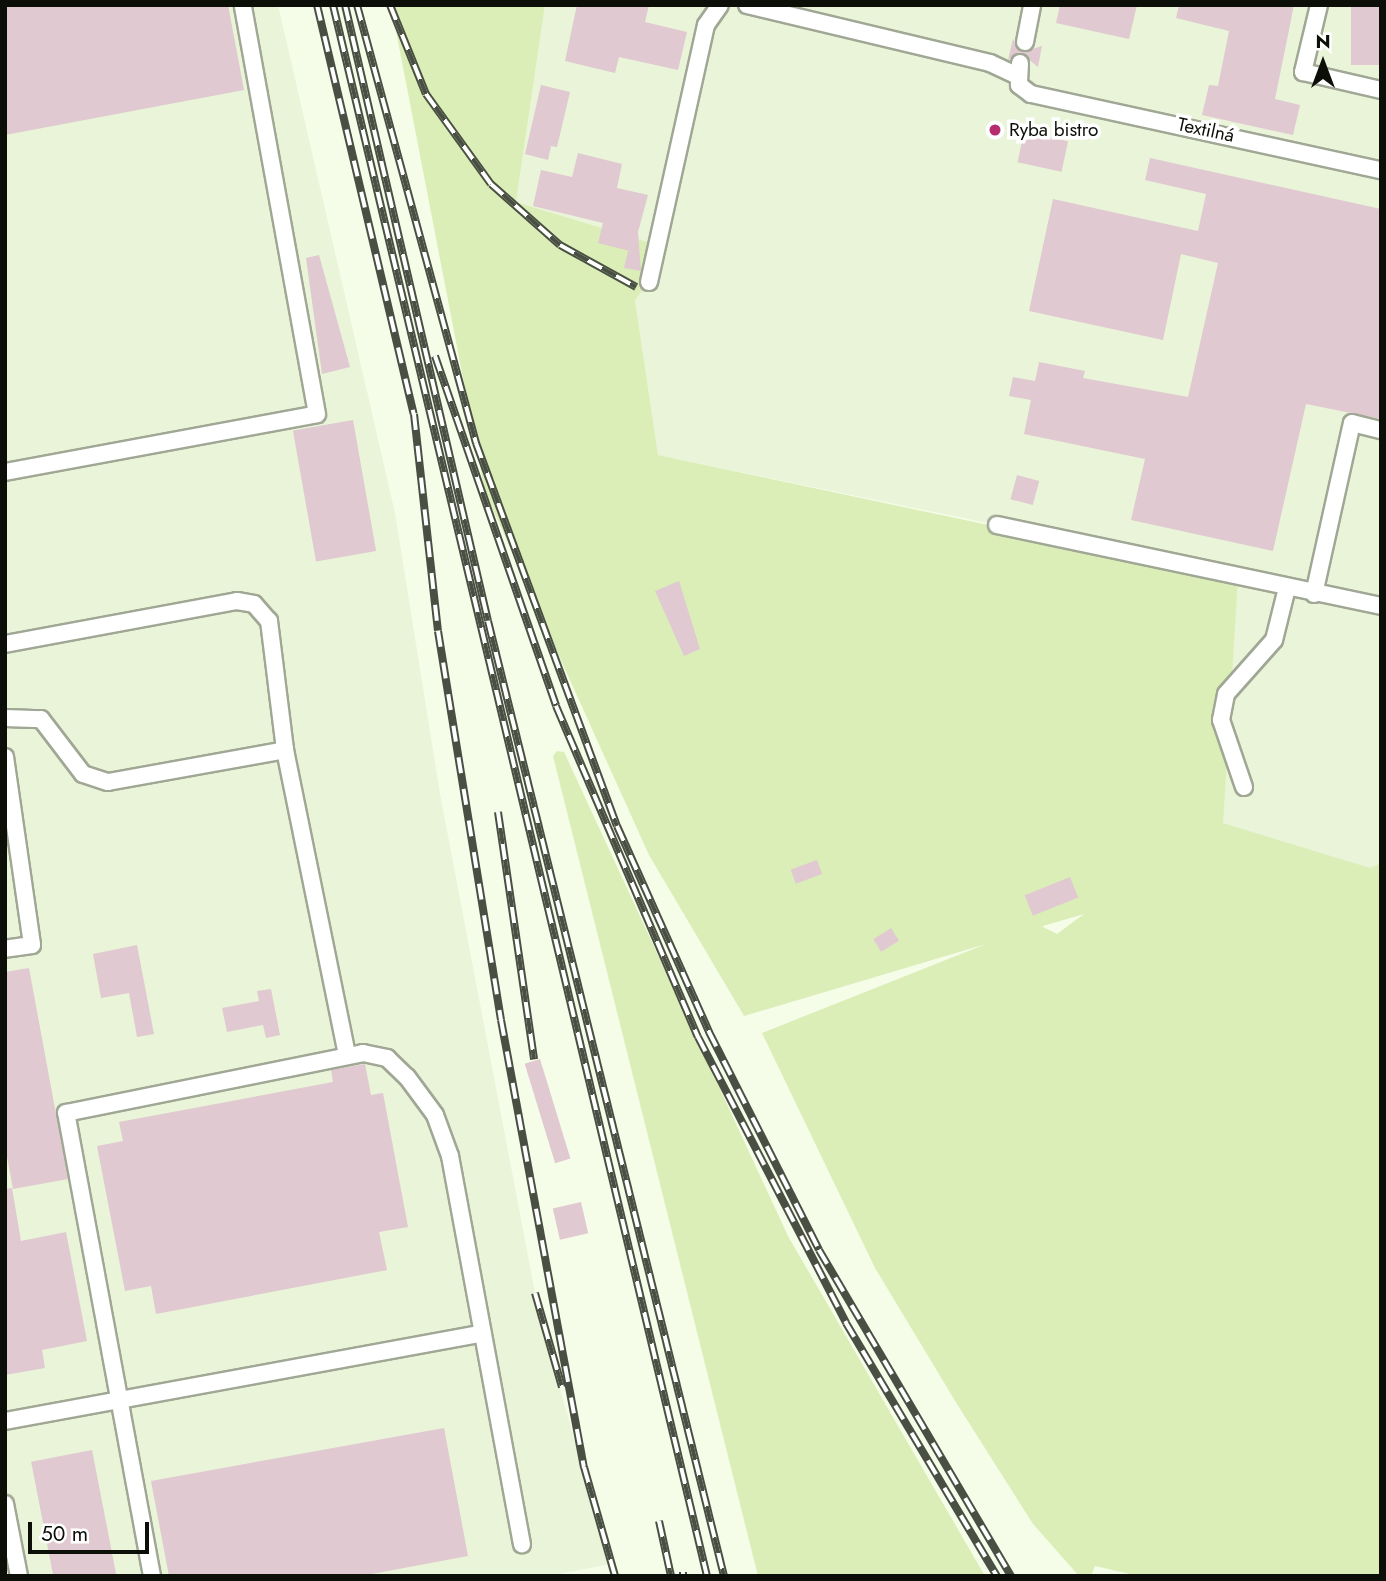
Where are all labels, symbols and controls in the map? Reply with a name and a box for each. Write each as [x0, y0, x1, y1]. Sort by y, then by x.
north arrow [1288, 28, 1358, 98]
text: N [1315, 28, 1331, 55]
street label: Textilná [1176, 113, 1236, 147]
place label: Ryba bistro [1009, 119, 1098, 141]
marker: Ryba bistro [987, 122, 1003, 138]
scale bar [32, 1508, 152, 1552]
text: 50 m [41, 1519, 88, 1549]

